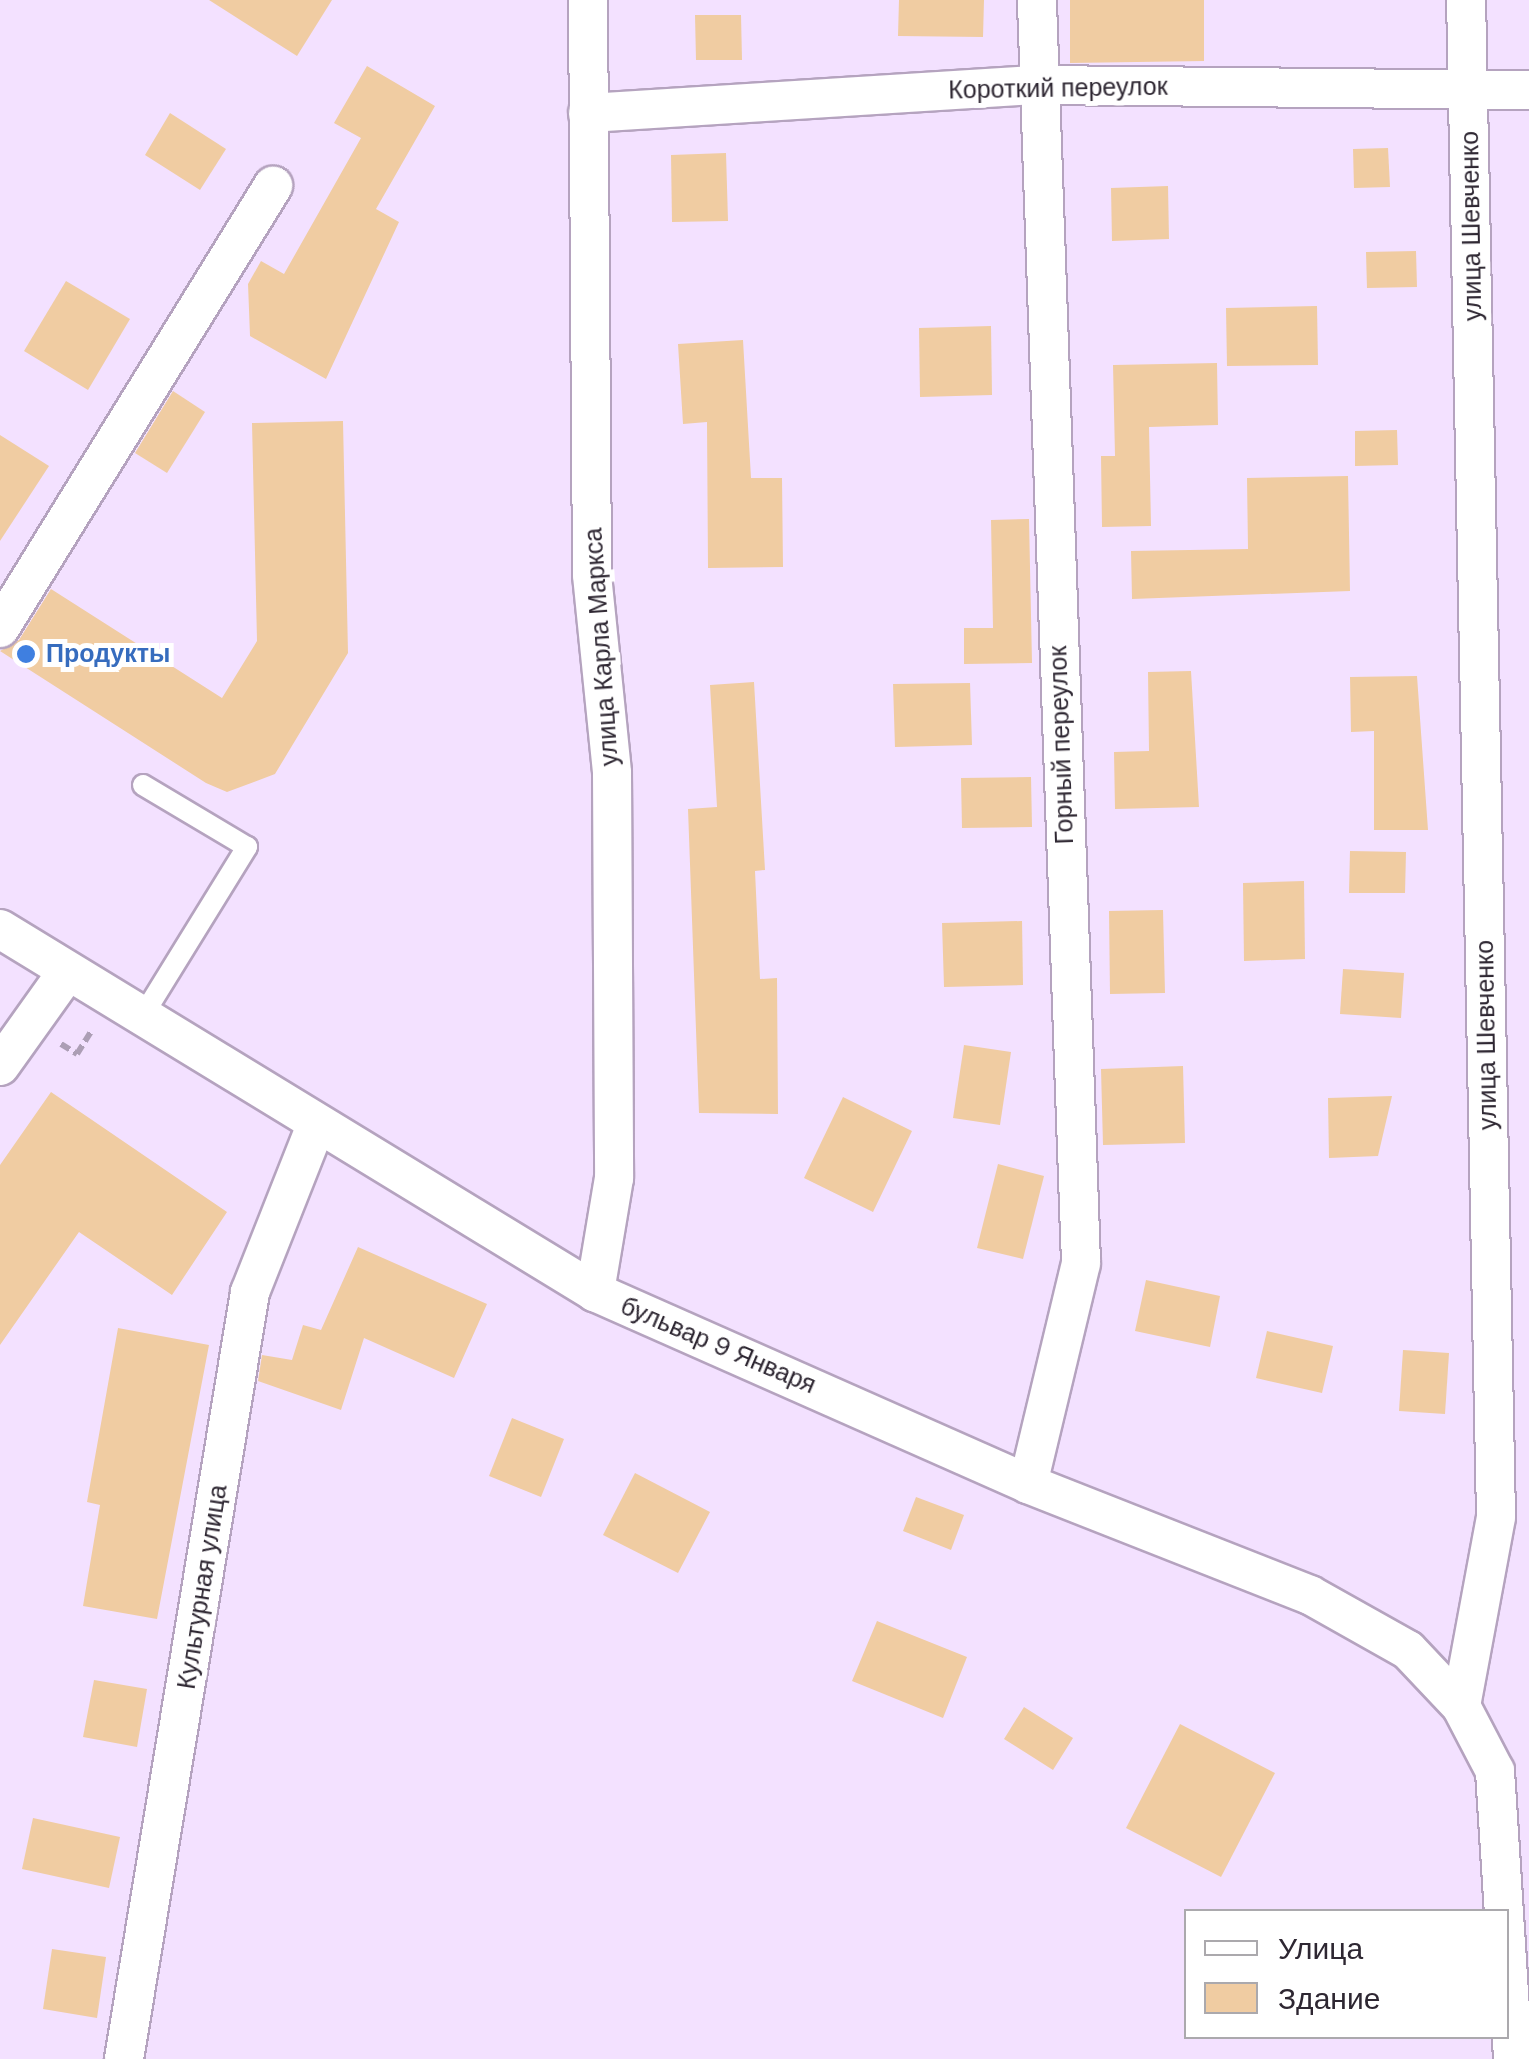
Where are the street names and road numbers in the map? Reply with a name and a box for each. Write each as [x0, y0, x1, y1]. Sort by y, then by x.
street label: Короткий переулок [948, 72, 1168, 106]
street label: улица Шевченко [1455, 131, 1489, 321]
street label: улица Карла Маркса [579, 527, 625, 767]
street label: Горный переулок [1044, 645, 1080, 845]
street label: улица Шевченко [1470, 940, 1504, 1130]
street label: бульвар 9 Января [616, 1291, 820, 1401]
street label: Культурная улица [172, 1483, 234, 1691]

